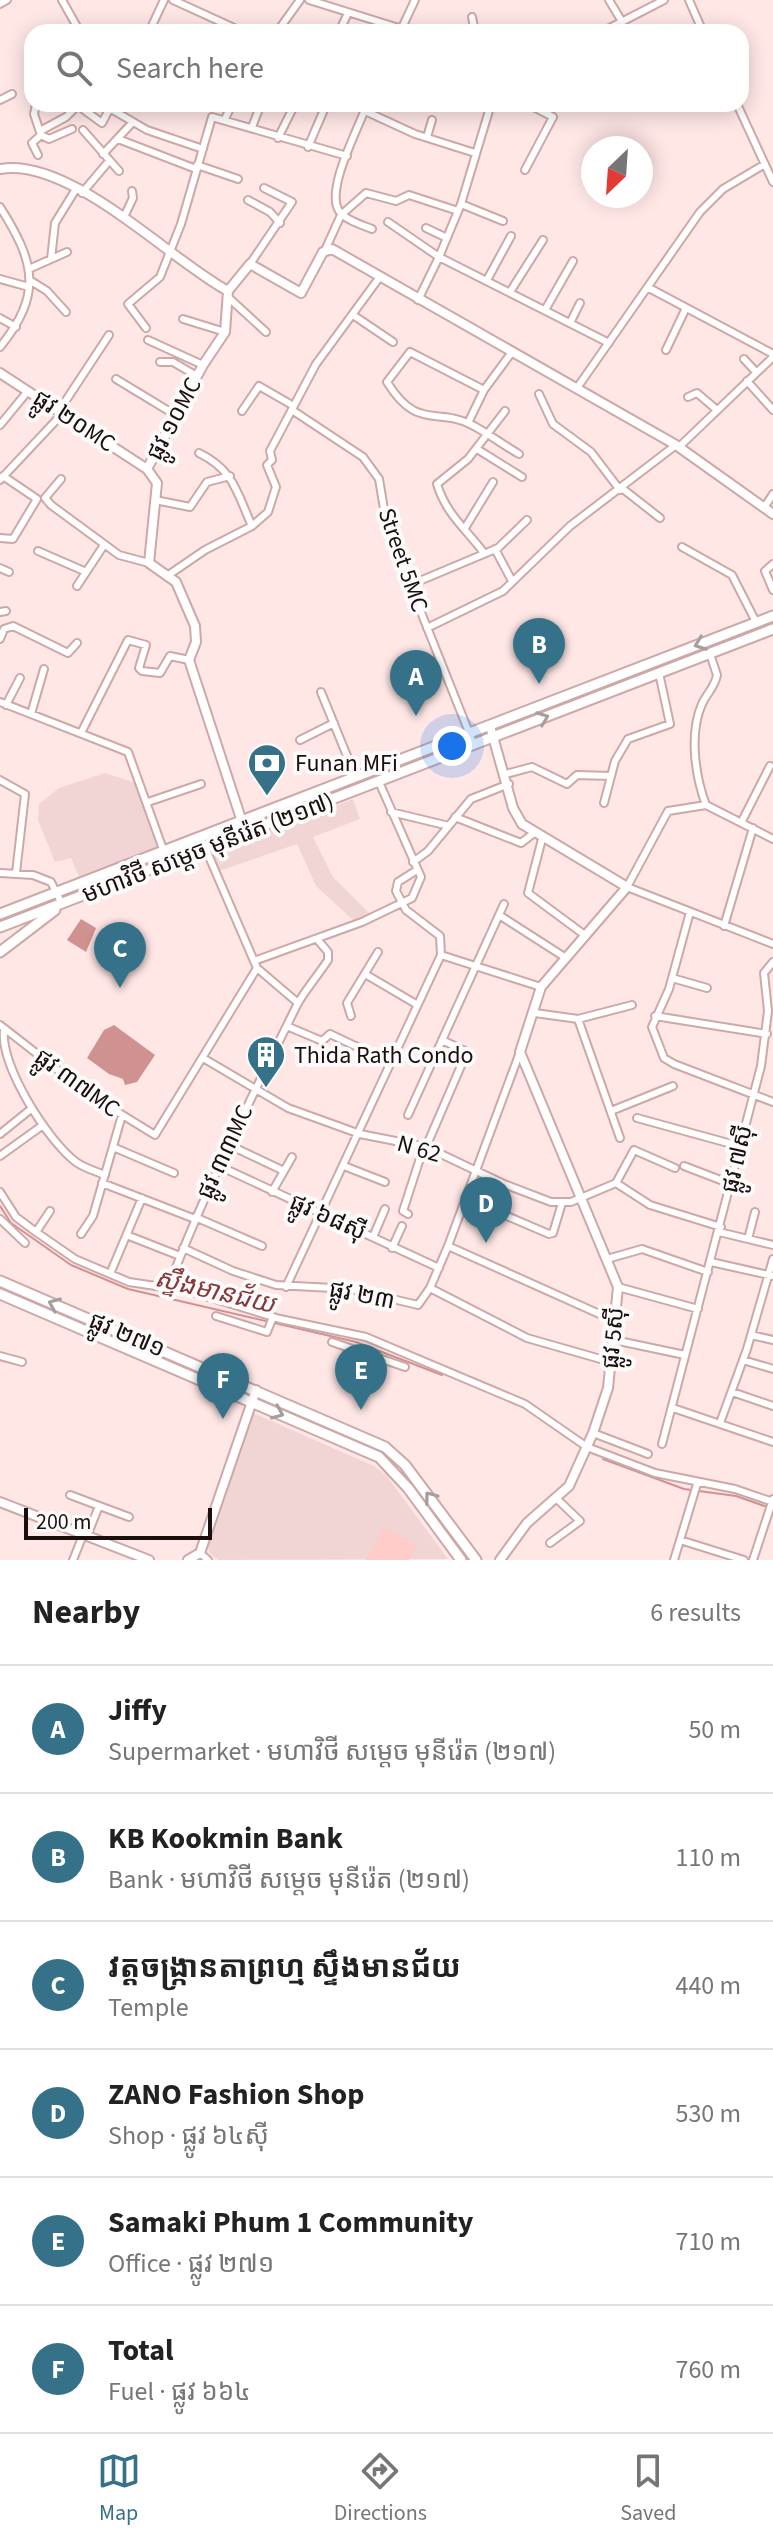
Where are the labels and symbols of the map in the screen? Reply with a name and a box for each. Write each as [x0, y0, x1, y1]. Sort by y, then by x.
north arrow [581, 136, 653, 208]
street label: ផ្លូវ ១០MC [138, 371, 214, 469]
street label: ផ្លូវ ២០MC [24, 381, 122, 464]
street label: Street 5MC [369, 503, 437, 617]
pin: B [513, 618, 565, 684]
one-way arrow [694, 634, 708, 651]
pin: A [390, 650, 442, 716]
one-way arrow [535, 711, 549, 728]
your location [432, 726, 472, 766]
bank icon: Funan MFi [246, 742, 288, 797]
place label: Funan MFi [295, 746, 398, 781]
street label: មហាវិថី សម្តេច មុនីរ៉េត (២១៧) [77, 784, 339, 912]
pin: C [94, 922, 146, 988]
building icon: Thida Rath Condo [245, 1034, 287, 1089]
place label: Thida Rath Condo [294, 1038, 474, 1073]
street label: ផ្លូវ ៣៧MC [24, 1040, 127, 1129]
street label: ផ្លូវ ៣៣MC [188, 1099, 266, 1207]
street label: ផ្លូវ ៧ស៊ី [712, 1122, 766, 1197]
street label: N 62 [393, 1126, 445, 1172]
pin: D [460, 1177, 512, 1243]
street label: ផ្លូវ ៦៨ស៊ី [282, 1185, 372, 1253]
water label: ស្ទឹងមានជ័យ [151, 1259, 281, 1323]
street label: ផ្លូវ ២៣ [325, 1271, 398, 1323]
one-way arrow [48, 1297, 62, 1314]
street label: ផ្លូវ ២៧១ [82, 1303, 171, 1370]
street label: ផ្លូវ 5ស៊ី [593, 1306, 637, 1371]
pin: E [335, 1344, 387, 1410]
pin: F [197, 1353, 249, 1419]
one-way arrow [270, 1403, 284, 1419]
one-way arrow [425, 1491, 439, 1506]
scale bar [24, 1504, 212, 1540]

